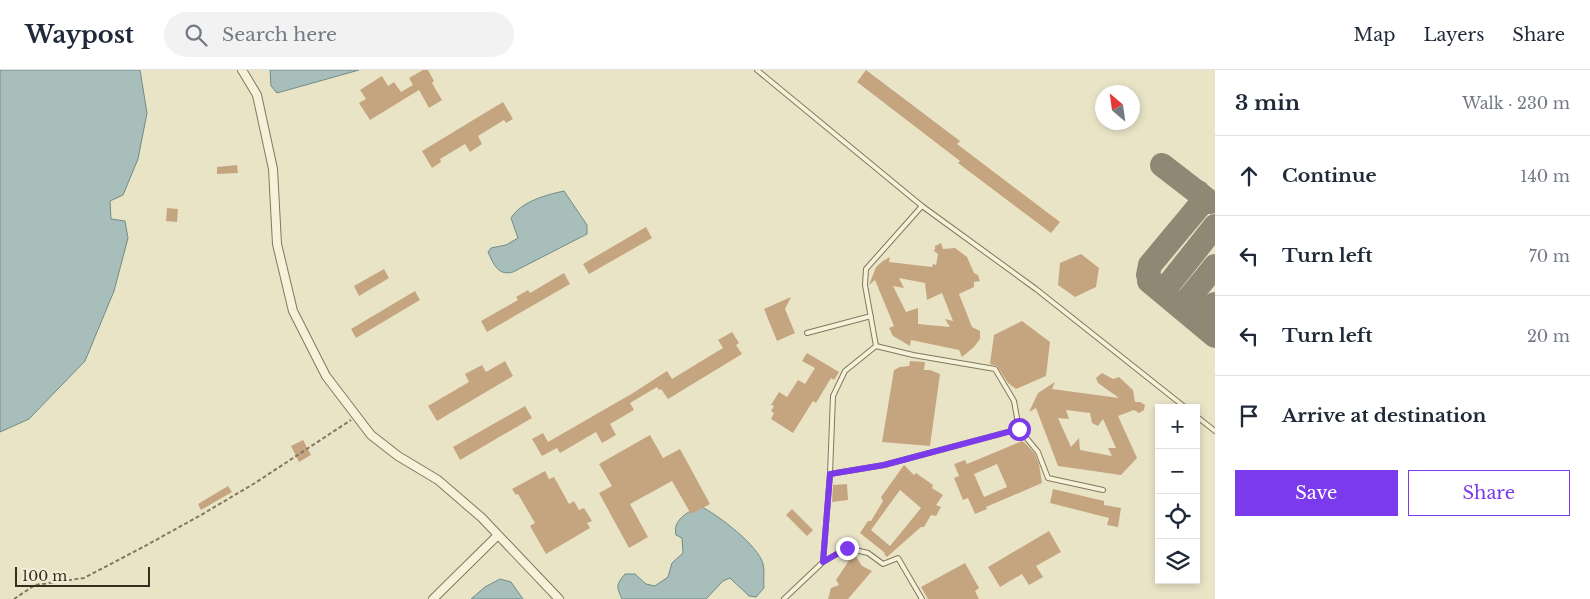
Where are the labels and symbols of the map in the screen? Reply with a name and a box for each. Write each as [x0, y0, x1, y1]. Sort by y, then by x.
north arrow [1095, 85, 1140, 130]
route start [1008, 418, 1031, 441]
route end [836, 537, 859, 560]
scale bar [15, 564, 150, 587]

